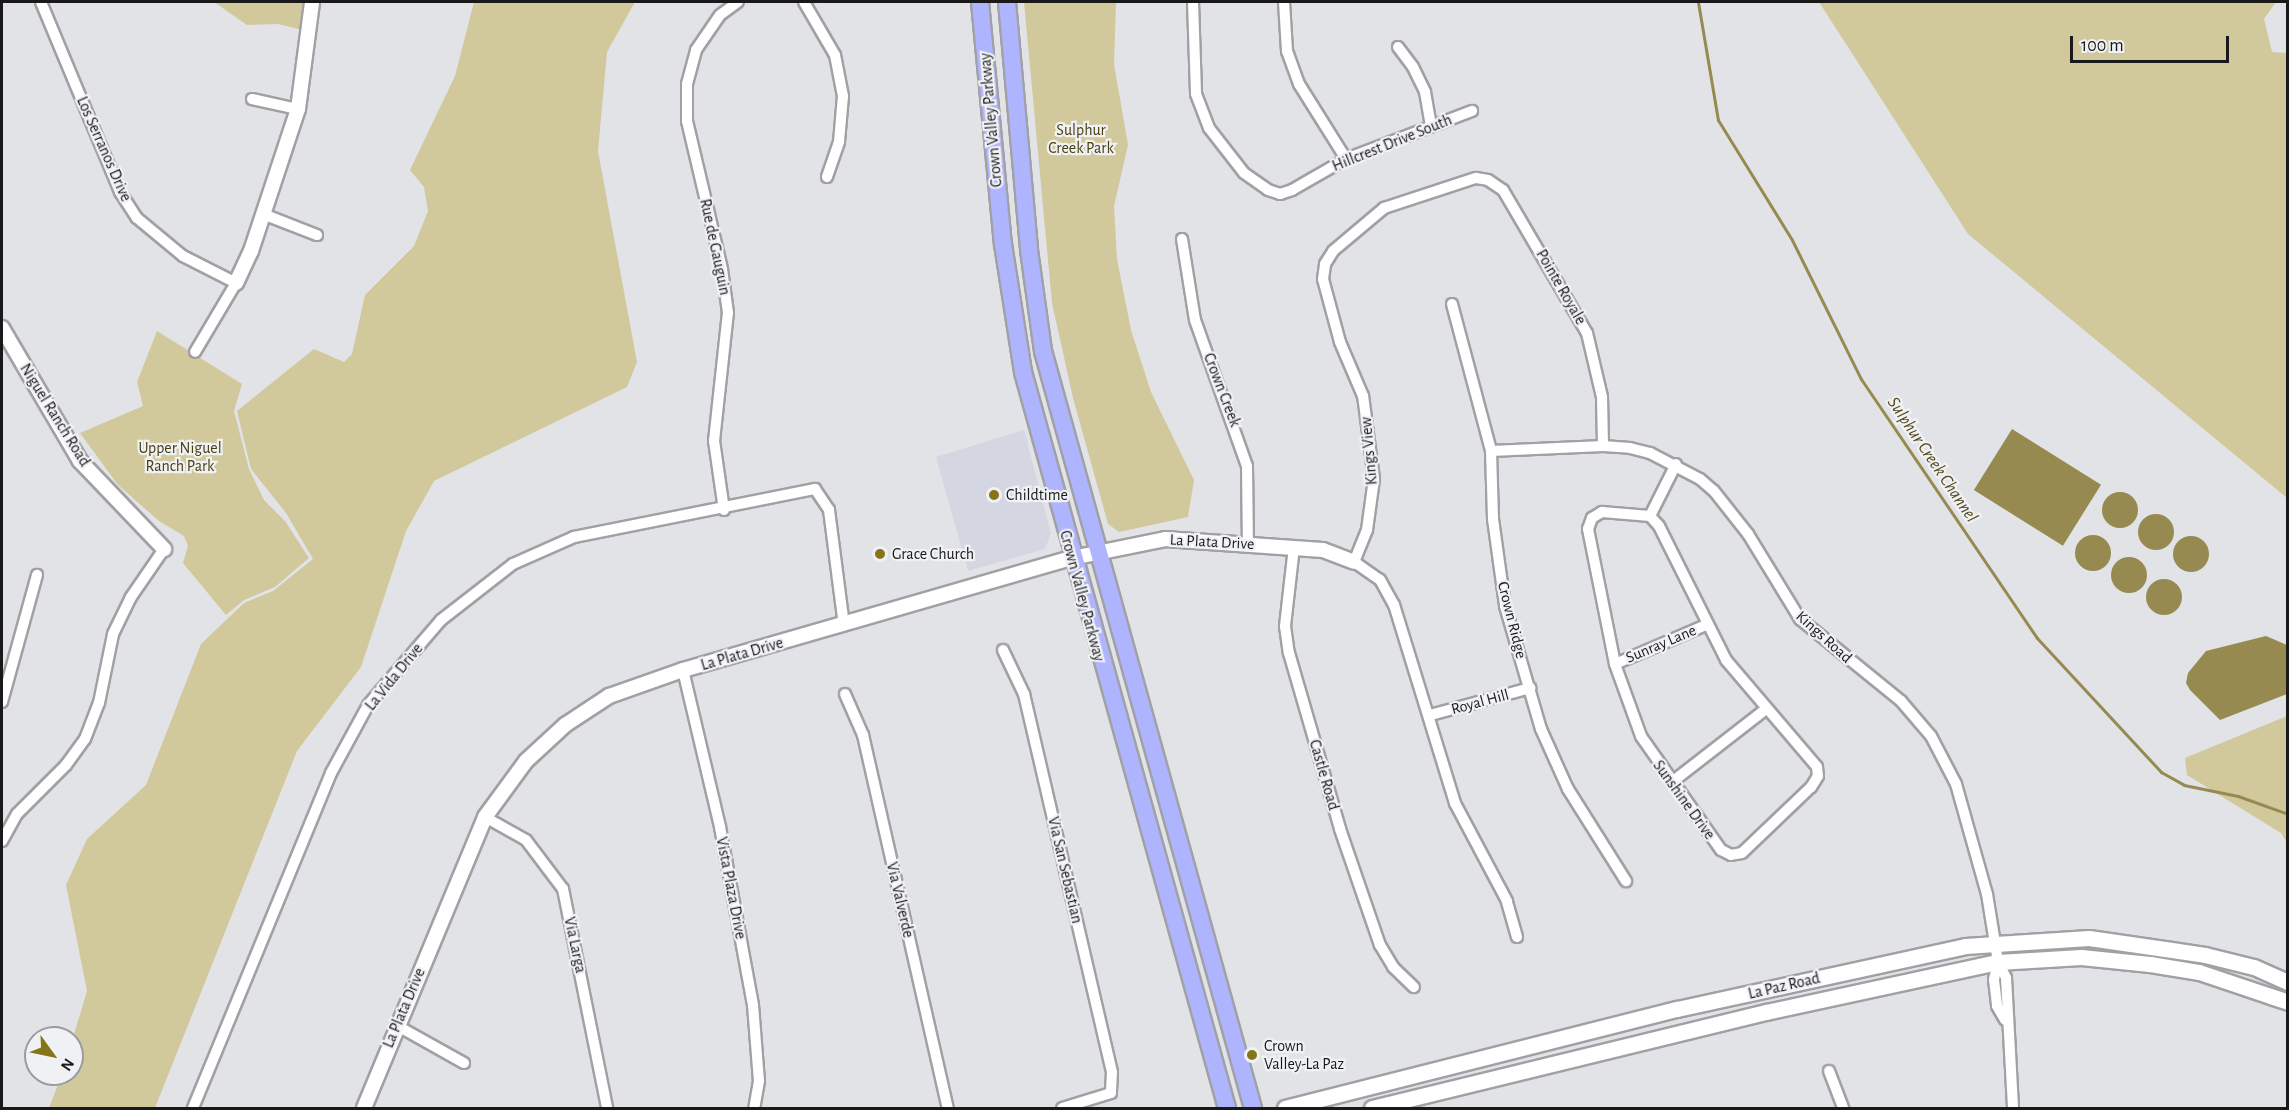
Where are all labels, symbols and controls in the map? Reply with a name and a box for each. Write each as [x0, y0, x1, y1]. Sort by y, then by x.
scale bar [2073, 24, 2232, 62]
text: 100 m [2081, 37, 2124, 55]
street label: Crown Valley Parkway [976, 52, 1006, 188]
street label: Los Serranos Drive [72, 94, 136, 204]
street label: Hillcrest Drive South [1329, 110, 1455, 176]
park label: Sulphur Creek Park [1048, 120, 1114, 158]
street label: Rue de Gauguin [695, 197, 735, 297]
street label: Pointe Royale [1532, 246, 1590, 328]
street label: Crown Creek [1199, 350, 1245, 430]
street label: Niguel Ranch Road [16, 360, 94, 470]
water label: Sulphur Creek Channel [1882, 393, 1982, 527]
street label: Kings View [1356, 416, 1382, 486]
park label: Upper Niguel Ranch Park [138, 438, 222, 476]
place label: Childtime [1006, 485, 1068, 505]
marker: Childtime [987, 488, 1001, 502]
street label: Crown Valley Parkway [1055, 528, 1109, 664]
street label: La Plata Drive [1169, 530, 1255, 554]
place label: Grace Church [892, 544, 974, 564]
marker: Grace Church [873, 547, 887, 561]
street label: Crown Ridge [1493, 580, 1531, 660]
street label: Kings Road [1792, 607, 1856, 667]
street label: Sunray Lane [1623, 621, 1699, 667]
street label: La Plata Drive [699, 633, 785, 675]
street label: La Vida Drive [361, 639, 427, 715]
street label: Royal Hill [1449, 685, 1511, 719]
street label: Castle Road [1305, 737, 1343, 813]
street label: Sunshine Drive [1649, 757, 1719, 843]
street label: Via San Sebastian [1043, 815, 1087, 925]
street label: Vista Plaza Drive [712, 835, 750, 941]
street label: Via Valverde [882, 860, 918, 940]
street label: Via Larga [560, 915, 590, 975]
street label: La Plata Drive [379, 965, 429, 1051]
street label: La Paz Road [1746, 968, 1822, 1004]
north arrow [24, 1026, 84, 1086]
place label: Crown Valley-La Paz [1264, 1036, 1344, 1074]
marker: Crown Valley-La Paz [1245, 1048, 1259, 1062]
text: N [58, 1056, 77, 1074]

